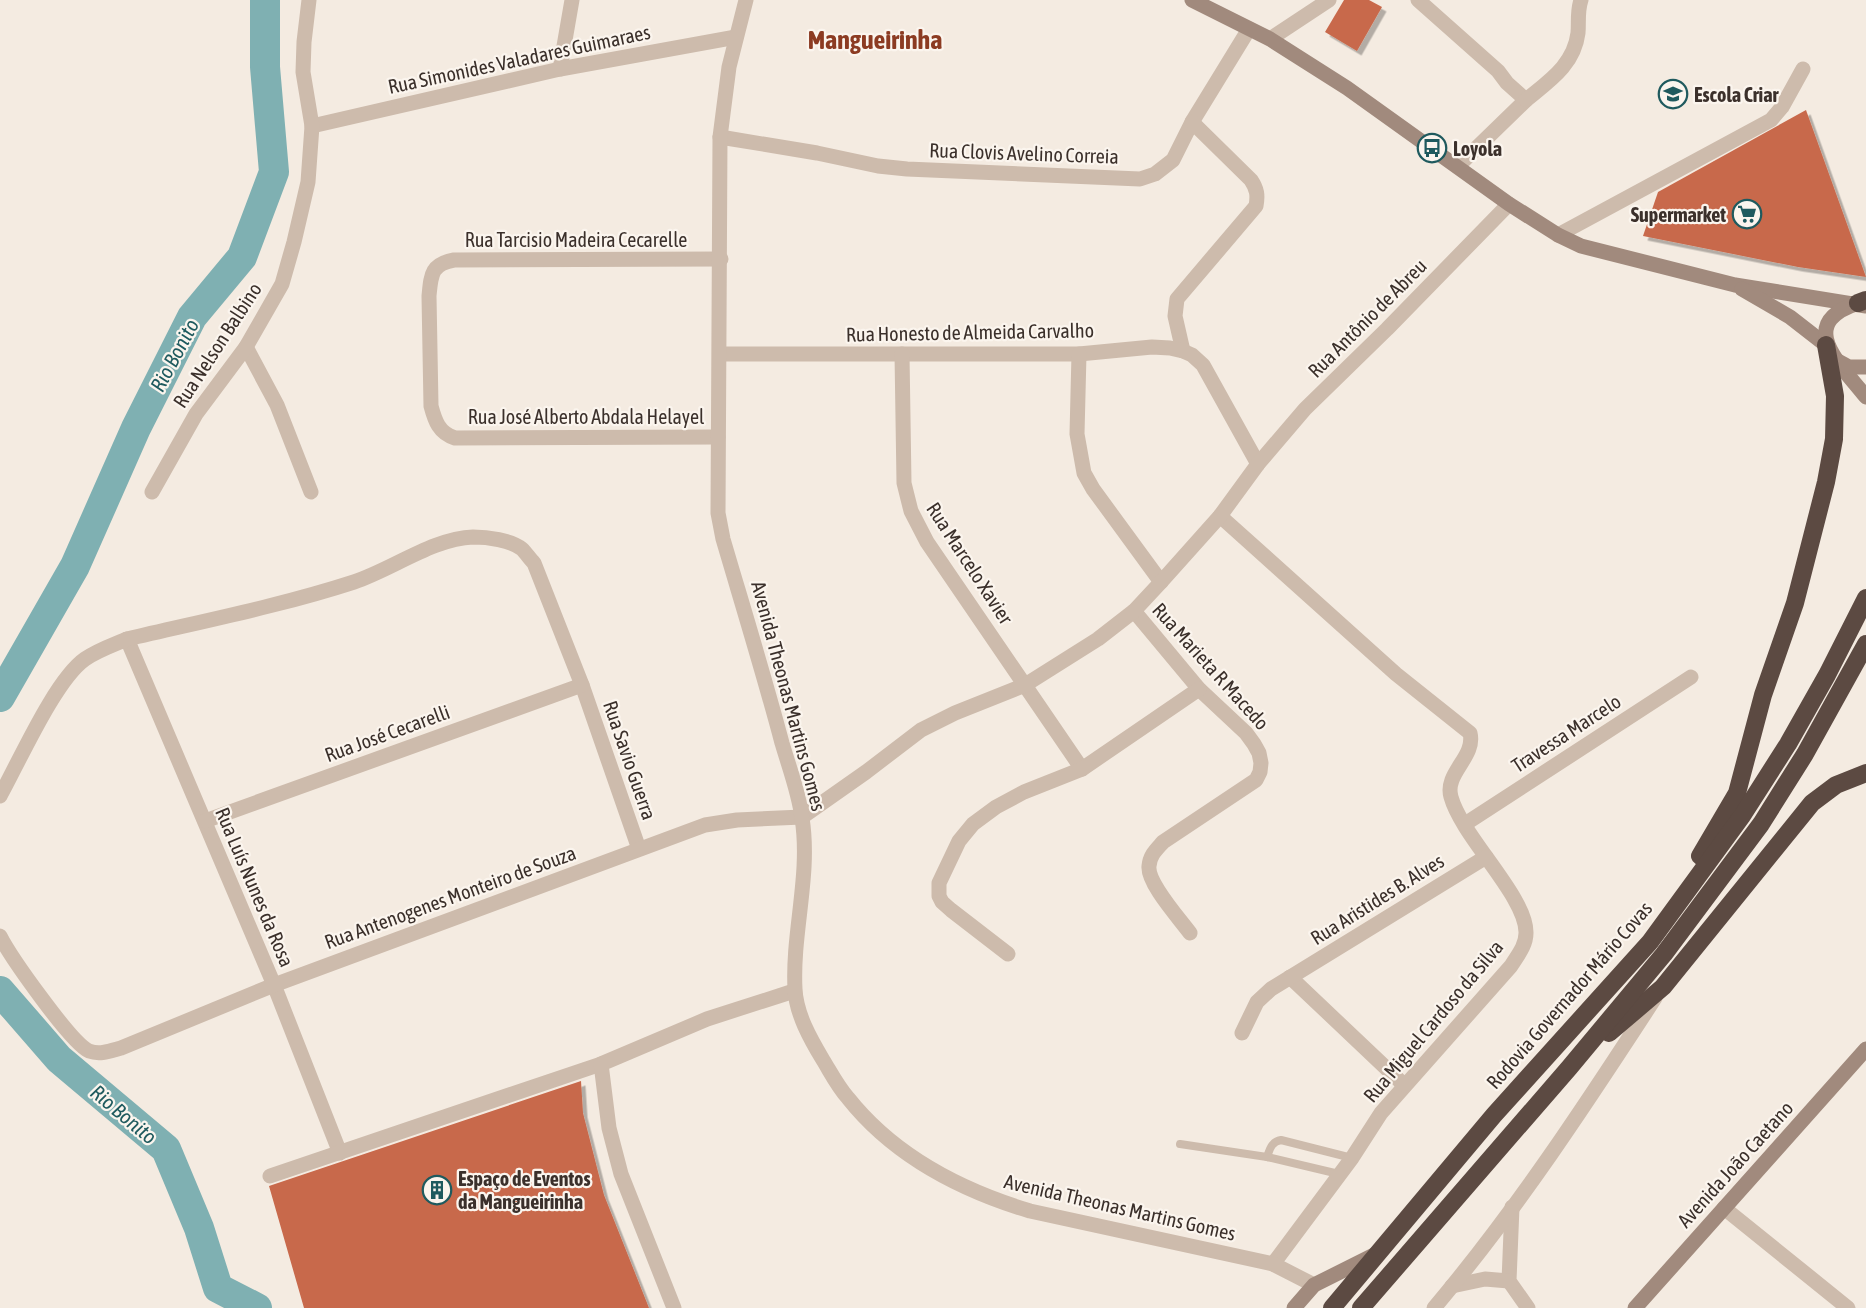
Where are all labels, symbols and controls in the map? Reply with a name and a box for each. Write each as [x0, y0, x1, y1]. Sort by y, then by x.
street label: Rua Simonides Valadares Guimaraes [386, 20, 652, 98]
district label: Mangueirinha [808, 25, 942, 55]
school or university icon: Escola Criar [1657, 78, 1689, 110]
place label: Escola Criar [1694, 83, 1780, 106]
bus stop icon: Loyola [1416, 132, 1448, 164]
place label: Loyola [1453, 137, 1502, 160]
street label: Rua Clovis Avelino Correia [929, 138, 1119, 168]
supermarket icon: Supermarket [1731, 198, 1763, 230]
place label: Supermarket [1631, 203, 1726, 226]
street label: Rua Tarcisio Madeira Cecarelle [465, 228, 687, 251]
street label: Rua Antônio de Abreu [1303, 254, 1431, 382]
street label: Rua Nelson Balbino [168, 278, 266, 412]
water label: Rio Bonito [145, 315, 203, 395]
street label: Rua Honesto de Almeida Carvalho [846, 318, 1094, 346]
street label: Rua José Alberto Abdala Helayel [468, 405, 705, 428]
street label: Rua Marcelo Xavier [922, 498, 1018, 629]
street label: Avenida Theonas Martins Gomes [747, 579, 831, 813]
street label: Rua Marieta R Macedo [1148, 598, 1274, 734]
street label: Travessa Marcelo [1507, 689, 1625, 777]
street label: Rua Savio Guerra [599, 697, 661, 823]
street label: Rua José Cecarelli [321, 700, 453, 766]
street label: Rua Luís Nunes da Rosa [211, 804, 299, 970]
street label: Rua Antenogenes Monteiro de Souza [321, 841, 579, 953]
street label: Rua Aristides B. Alves [1306, 849, 1448, 949]
street label: Rodovia Governador Mário Covas [1482, 897, 1656, 1093]
street label: Rua Miguel Cardoso da Silva [1359, 935, 1507, 1107]
water label: Rio Bonito [86, 1080, 162, 1149]
street label: Avenida João Caetano [1672, 1096, 1798, 1232]
place label: Espaço de Eventos da Mangueirinha [458, 1167, 591, 1213]
street label: Avenida Theonas Martins Gomes [1002, 1169, 1238, 1245]
building icon: Espaço de Eventos da Mangueirinha [421, 1174, 453, 1206]

